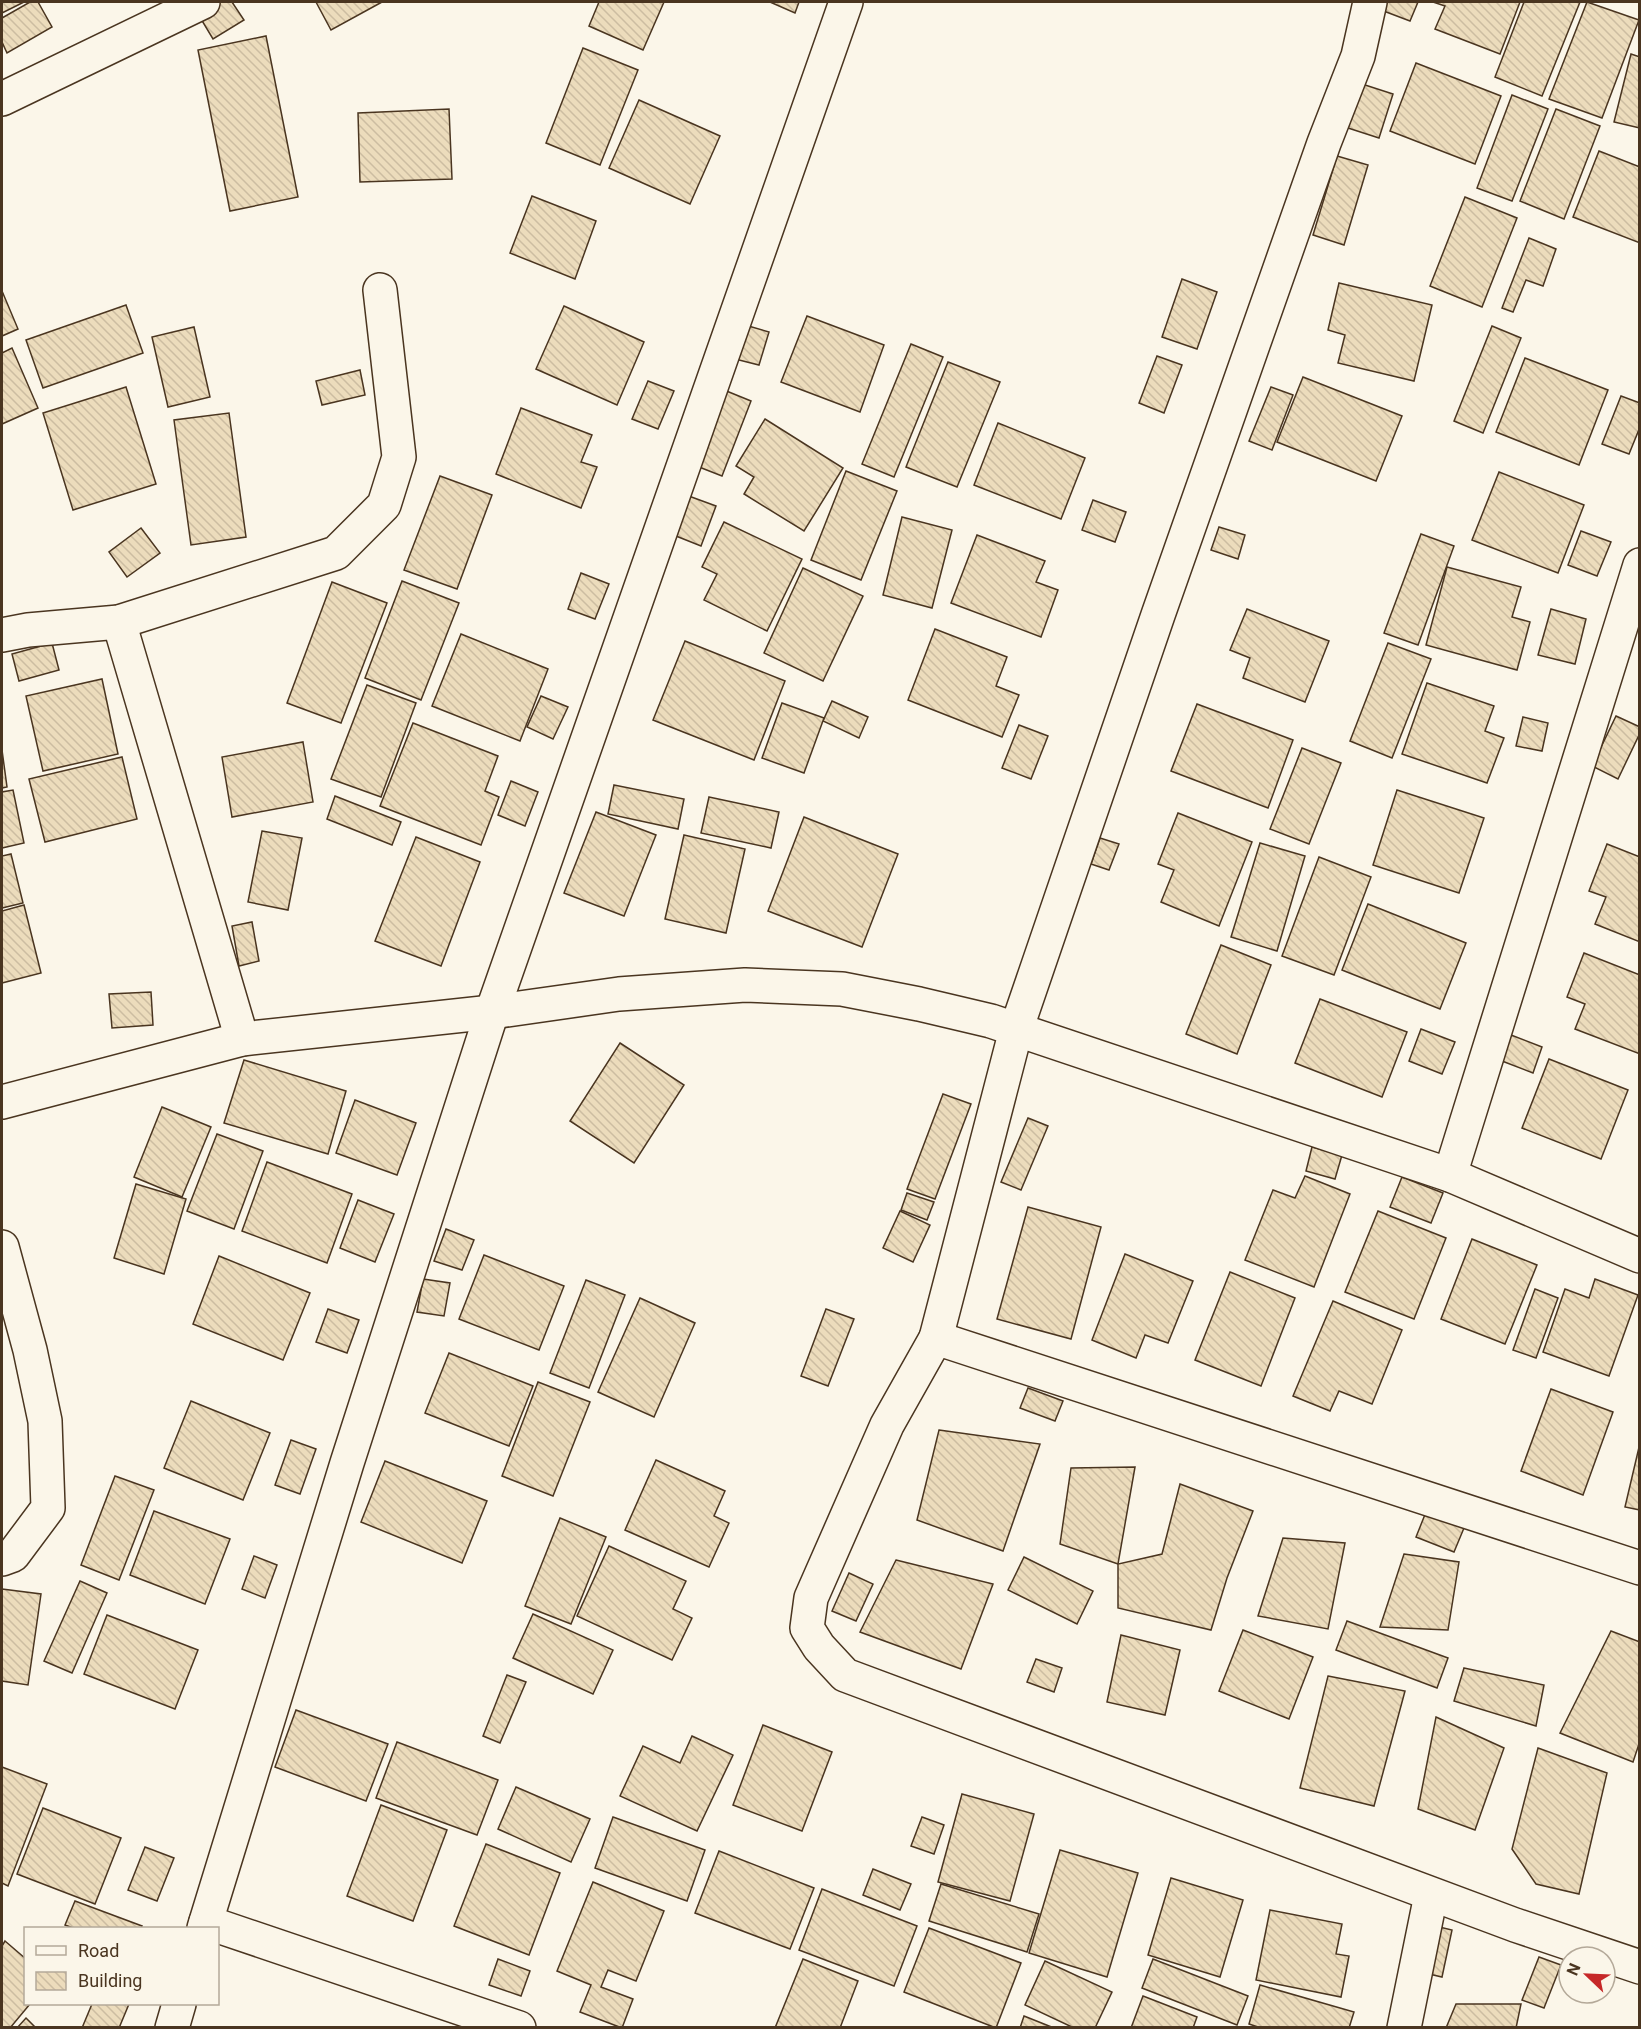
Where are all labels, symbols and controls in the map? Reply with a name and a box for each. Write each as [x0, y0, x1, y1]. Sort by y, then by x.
legend [24, 1927, 219, 2005]
text: Road [78, 1940, 119, 1961]
north arrow [1557, 1945, 1617, 2005]
text: N [1563, 1960, 1585, 1978]
text: Building [78, 1970, 142, 1991]

